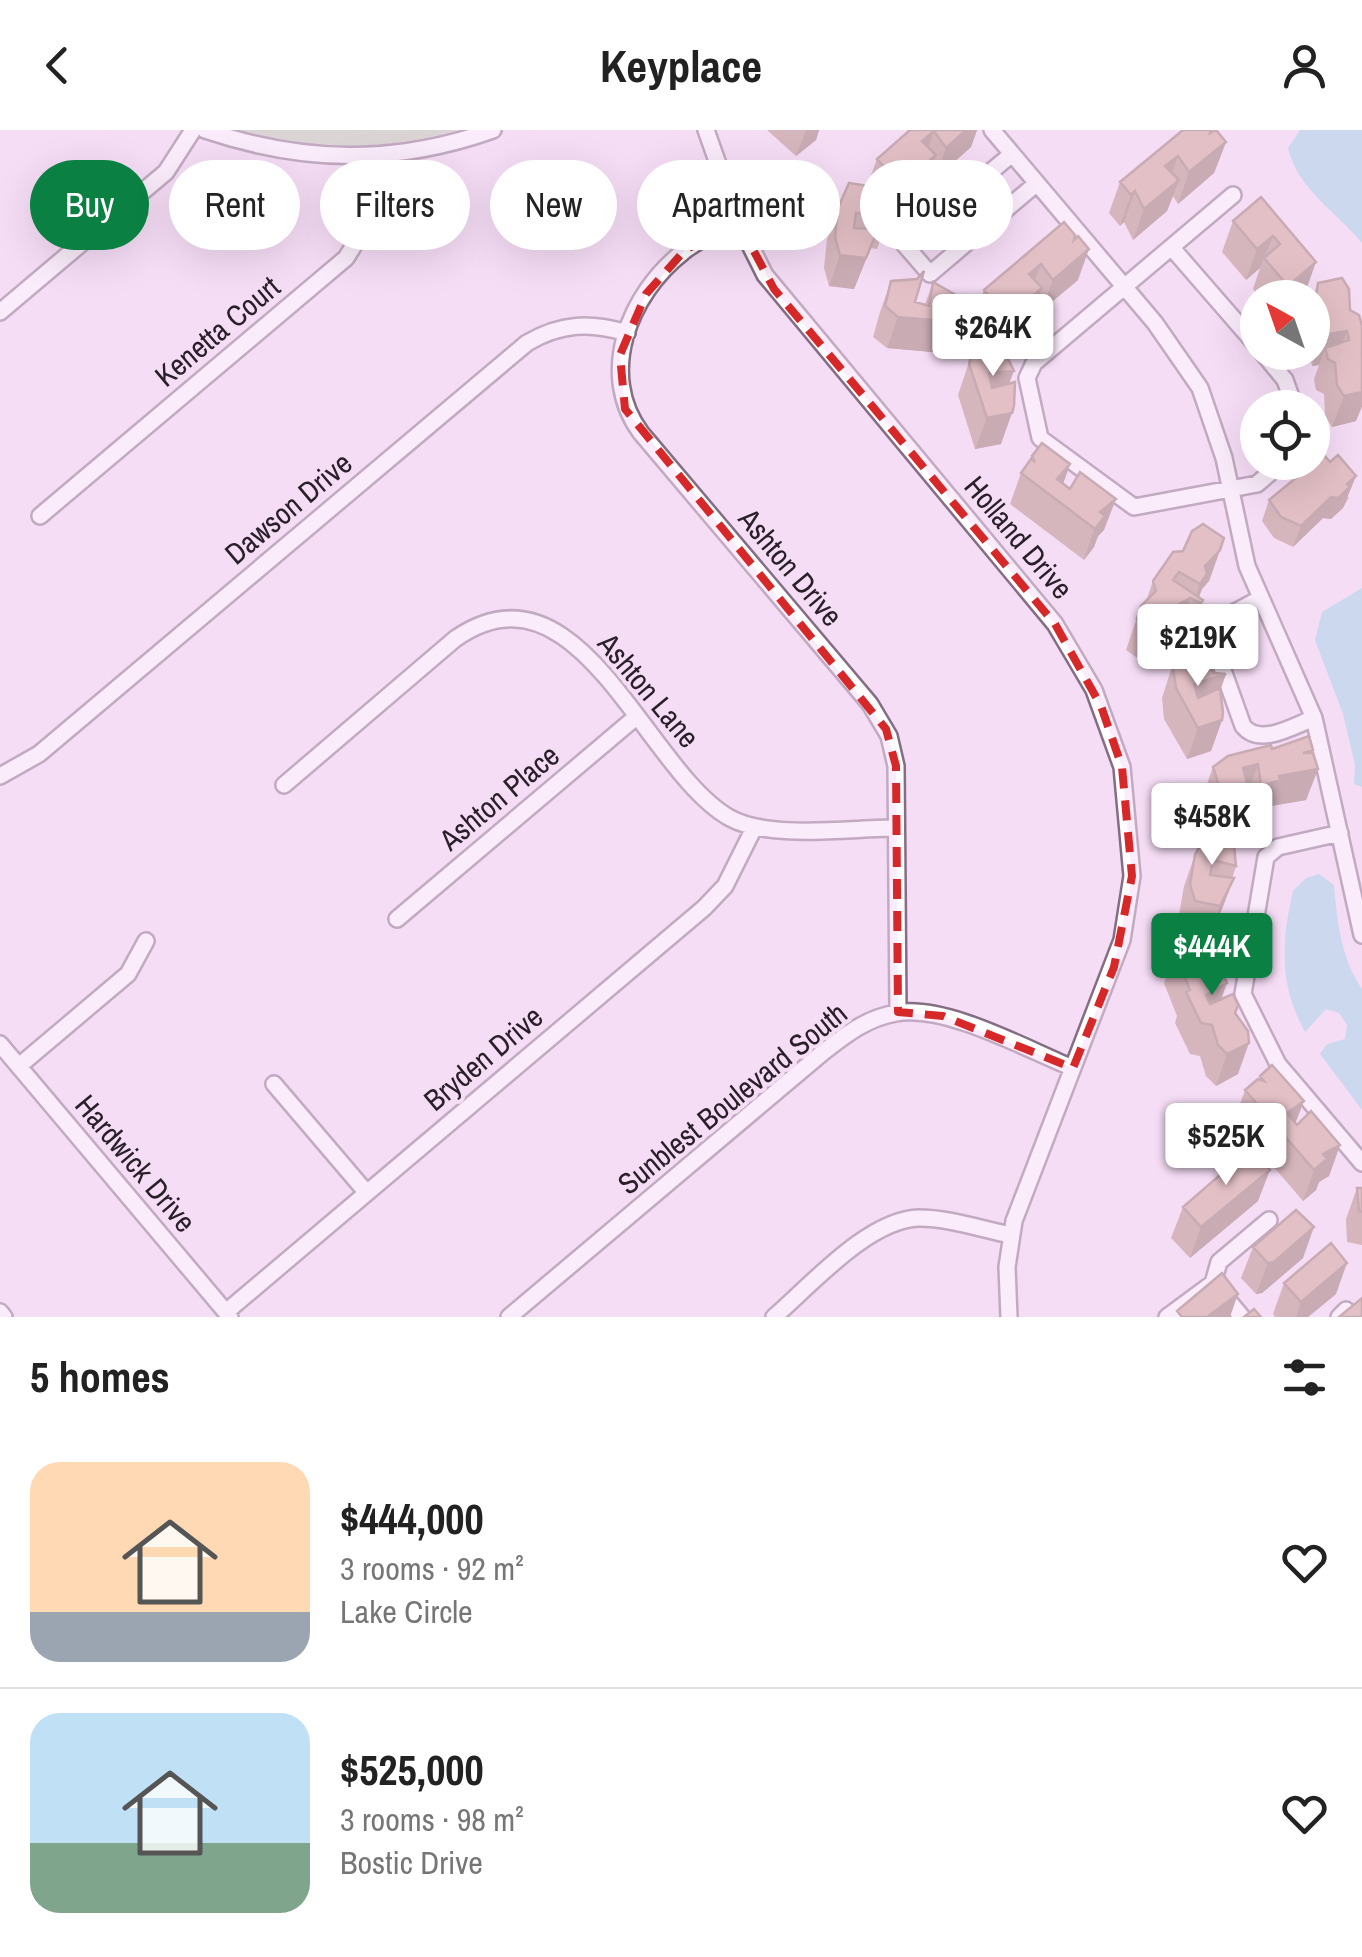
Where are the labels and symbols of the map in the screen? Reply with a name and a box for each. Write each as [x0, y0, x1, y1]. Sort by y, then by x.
street label: Kenetta Court [146, 267, 288, 395]
north arrow [1240, 280, 1330, 370]
pin: $264K [923, 294, 1063, 379]
street label: Dawson Drive [216, 443, 360, 573]
street label: Holland Drive [956, 467, 1082, 607]
street label: Ashton Drive [729, 499, 852, 634]
pin: $219K [1128, 604, 1268, 689]
street label: Ashton Lane [589, 623, 709, 756]
street label: Ashton Place [430, 735, 567, 860]
pin: $458K [1142, 783, 1282, 868]
pin: $444K [1142, 913, 1282, 998]
street label: Sunblest Boulevard South [609, 993, 855, 1203]
street label: Bryden Drive [415, 997, 551, 1119]
street label: Hardwick Drive [67, 1086, 205, 1240]
pin: $525K [1156, 1103, 1296, 1188]

